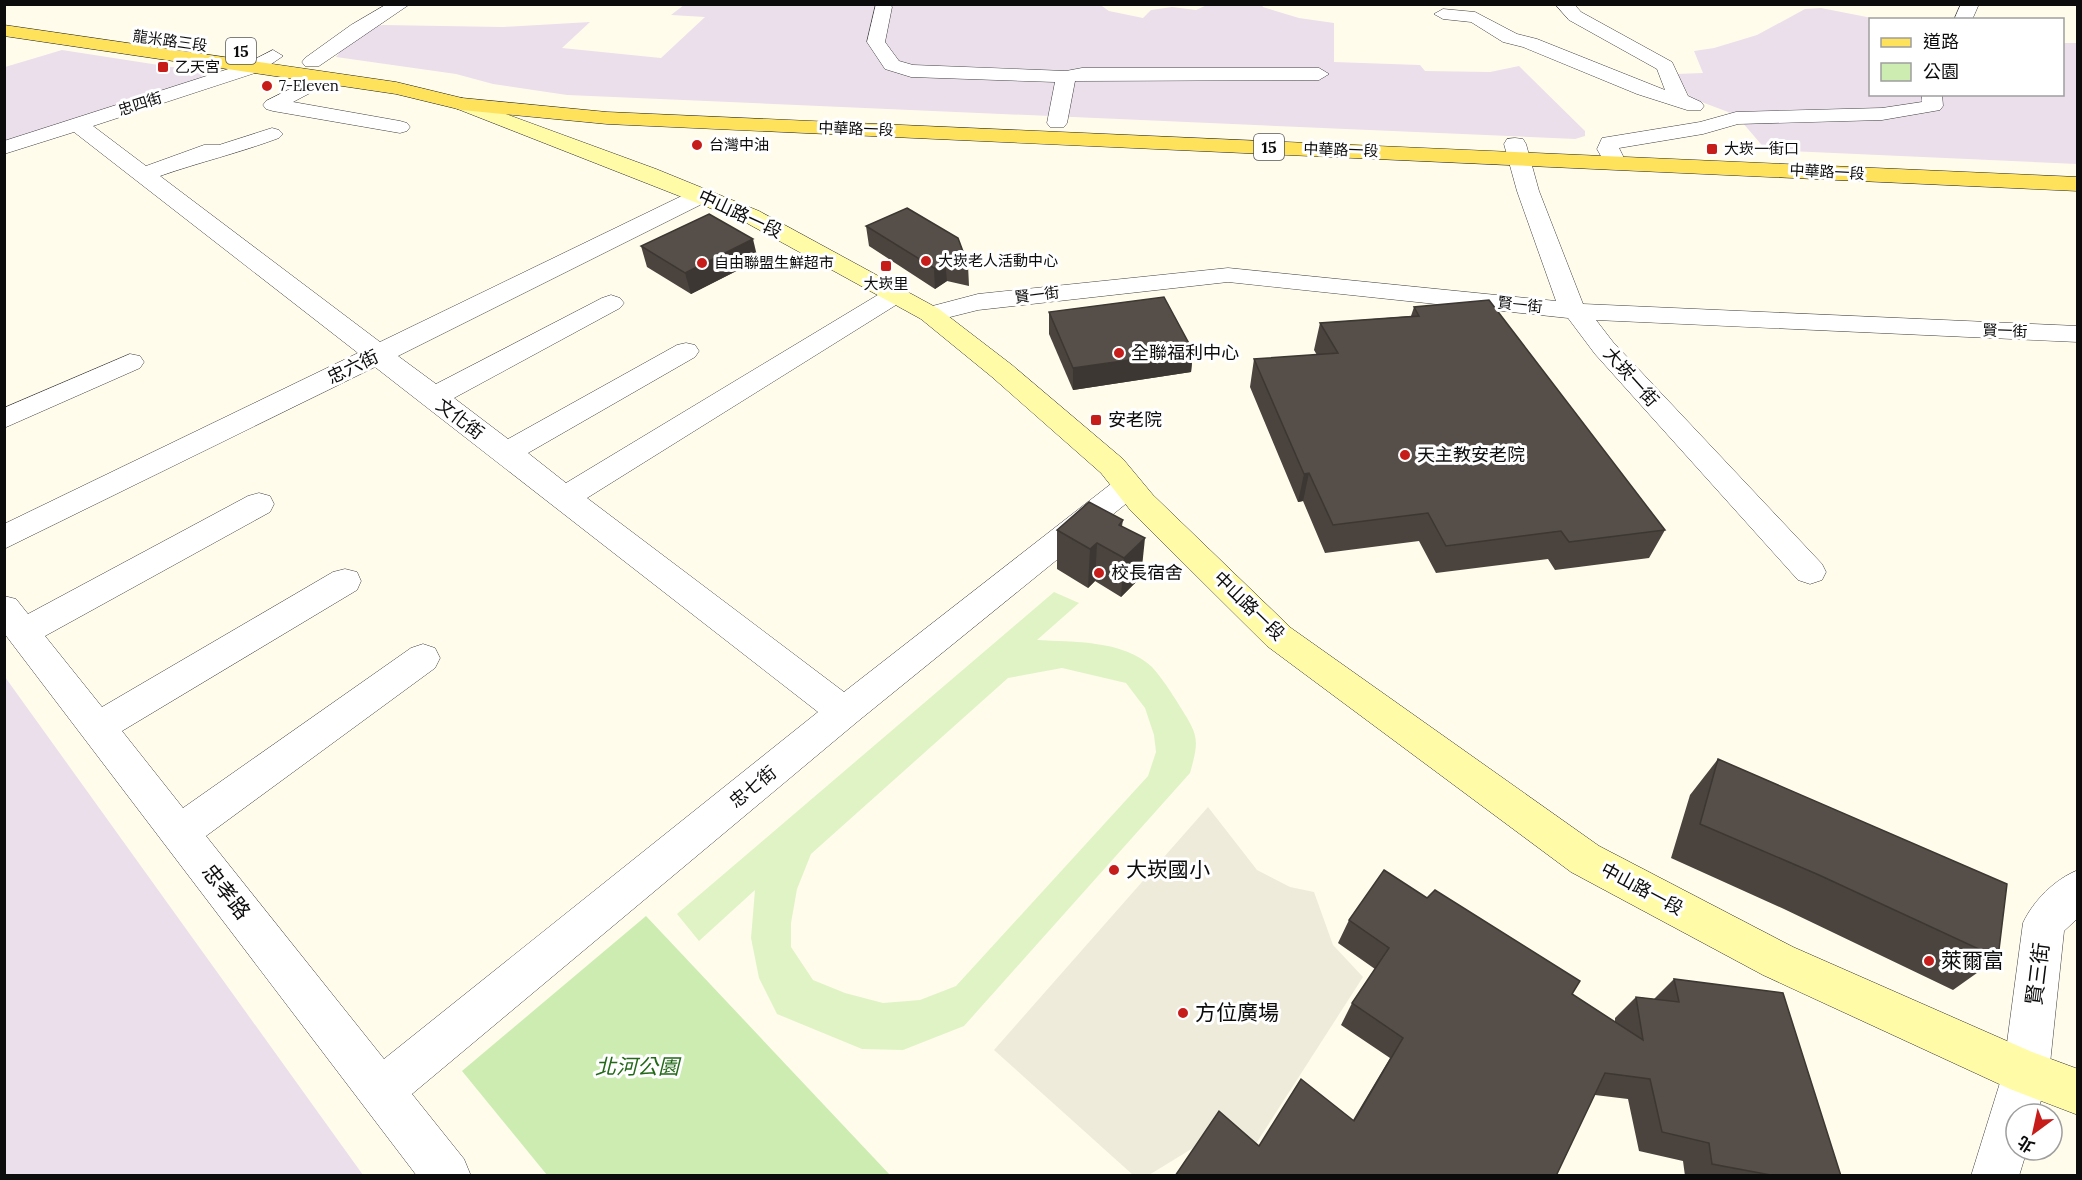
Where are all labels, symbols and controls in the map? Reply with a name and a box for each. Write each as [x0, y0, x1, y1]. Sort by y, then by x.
legend [1869, 18, 2064, 96]
street label: 龍米路三段 [132, 26, 209, 55]
text: 道路 [1923, 30, 1959, 53]
road number: 15 [226, 38, 256, 64]
place label: 乙天宮 [175, 57, 220, 76]
marker: 乙天宮 [156, 60, 170, 74]
text: 公園 [1923, 60, 1959, 83]
place label: 7-Eleven [279, 76, 339, 95]
marker: 7-Eleven [260, 79, 274, 93]
street label: 忠四街 [116, 88, 164, 120]
street label: 中華路一段 [818, 118, 894, 139]
road number: 15 [1254, 134, 1284, 160]
place label: 台灣中油 [709, 135, 769, 154]
marker: 台灣中油 [690, 138, 704, 152]
street label: 中華路一段 [1303, 139, 1379, 160]
place label: 大崁一街口 [1724, 139, 1799, 158]
marker: 大崁一街口 [1705, 142, 1719, 156]
street label: 中華路一段 [1789, 160, 1865, 183]
street label: 中山路一段 [695, 184, 786, 243]
place label: 大崁老人活動中心 [938, 251, 1058, 270]
place label: 自由聯盟生鮮超市 [714, 253, 834, 272]
marker: 大崁老人活動中心 [919, 254, 933, 268]
marker: 自由聯盟生鮮超市 [695, 256, 709, 270]
marker: 大崁里 [879, 259, 893, 273]
place label: 大崁里 [863, 274, 909, 293]
street label: 賢一街 [1013, 282, 1060, 307]
street label: 賢一街 [1497, 293, 1543, 316]
street label: 賢一街 [1982, 320, 2028, 341]
place label: 全聯福利中心 [1131, 341, 1239, 364]
street label: 大崁一街 [1599, 342, 1664, 411]
street label: 忠六街 [323, 344, 382, 389]
marker: 全聯福利中心 [1112, 346, 1126, 360]
street label: 文化街 [432, 393, 489, 444]
place label: 安老院 [1108, 408, 1162, 431]
marker: 安老院 [1089, 413, 1103, 427]
place label: 天主教安老院 [1417, 443, 1525, 466]
marker: 天主教安老院 [1398, 448, 1412, 462]
place label: 校長宿舍 [1111, 561, 1183, 584]
marker: 校長宿舍 [1092, 566, 1106, 580]
street label: 中山路一段 [1209, 566, 1290, 645]
street label: 忠七街 [724, 761, 781, 813]
place label: 大崁國小 [1126, 856, 1210, 883]
street label: 中山路一段 [1597, 857, 1687, 920]
street label: 忠孝路 [196, 859, 256, 925]
marker: 大崁國小 [1107, 863, 1121, 877]
street label: 賢三街 [2020, 941, 2055, 1007]
place label: 萊爾富 [1941, 947, 2004, 974]
marker: 萊爾富 [1922, 954, 1936, 968]
place label: 方位廣場 [1195, 999, 1279, 1026]
marker: 方位廣場 [1176, 1006, 1190, 1020]
park label: 北河公園 [595, 1053, 682, 1080]
north arrow [2004, 1102, 2064, 1162]
text: 北 [2014, 1132, 2038, 1157]

